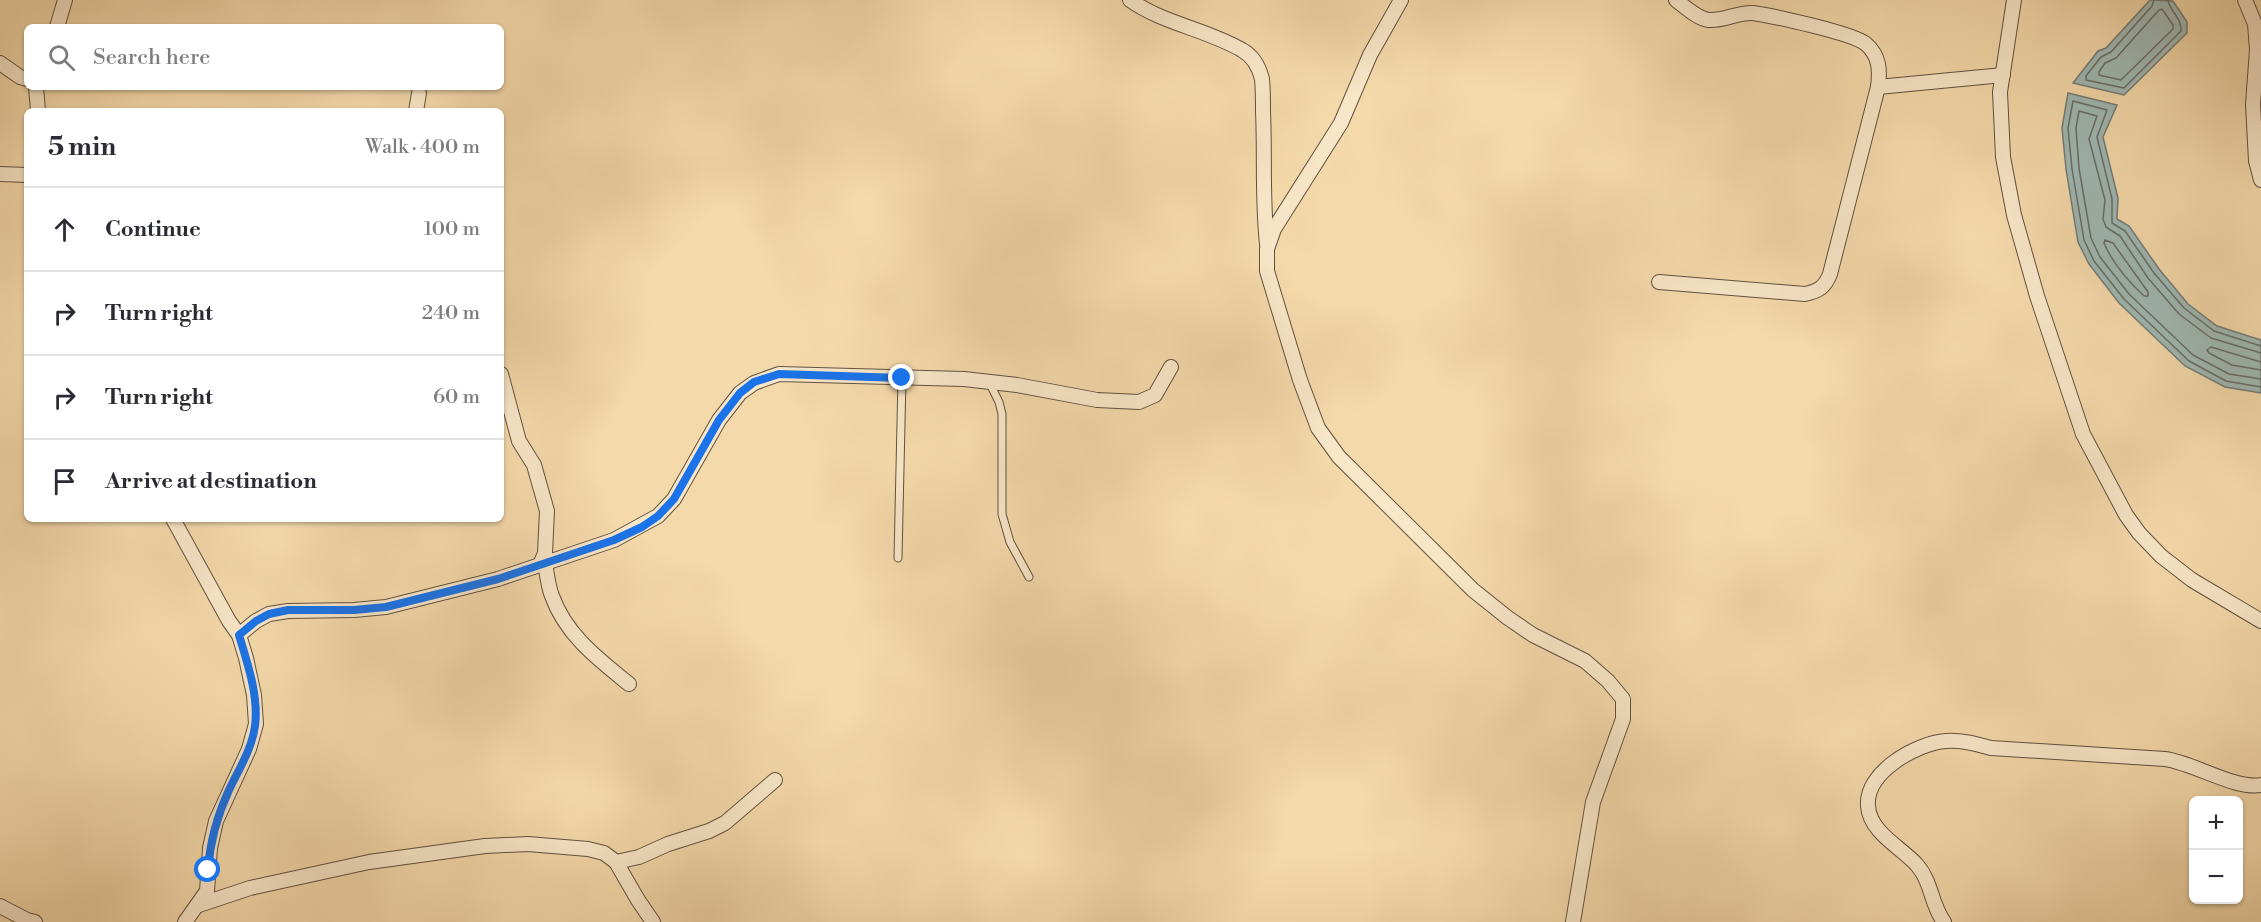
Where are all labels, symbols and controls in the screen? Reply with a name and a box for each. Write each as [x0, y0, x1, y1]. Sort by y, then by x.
search box [24, 24, 504, 90]
icon: search [45, 41, 78, 74]
text: Search here [93, 44, 210, 71]
text: 5 min [48, 131, 116, 163]
text: Walk · 400 m [365, 135, 480, 160]
icon: ahead [48, 213, 81, 246]
text: Continue [105, 216, 201, 243]
text: 100 m [424, 217, 480, 242]
icon: right [48, 297, 81, 330]
text: Turn right [105, 300, 213, 327]
text: 240 m [422, 301, 480, 326]
route end [888, 364, 914, 390]
icon: right [48, 381, 81, 414]
text: Turn right [105, 384, 213, 411]
text: 60 m [433, 385, 480, 410]
icon: arrive [48, 465, 81, 498]
text: Arrive at destination [105, 468, 317, 495]
map controls [2189, 796, 2243, 904]
button: + [2189, 796, 2243, 850]
button: − [2189, 850, 2243, 904]
route start [194, 856, 220, 882]

